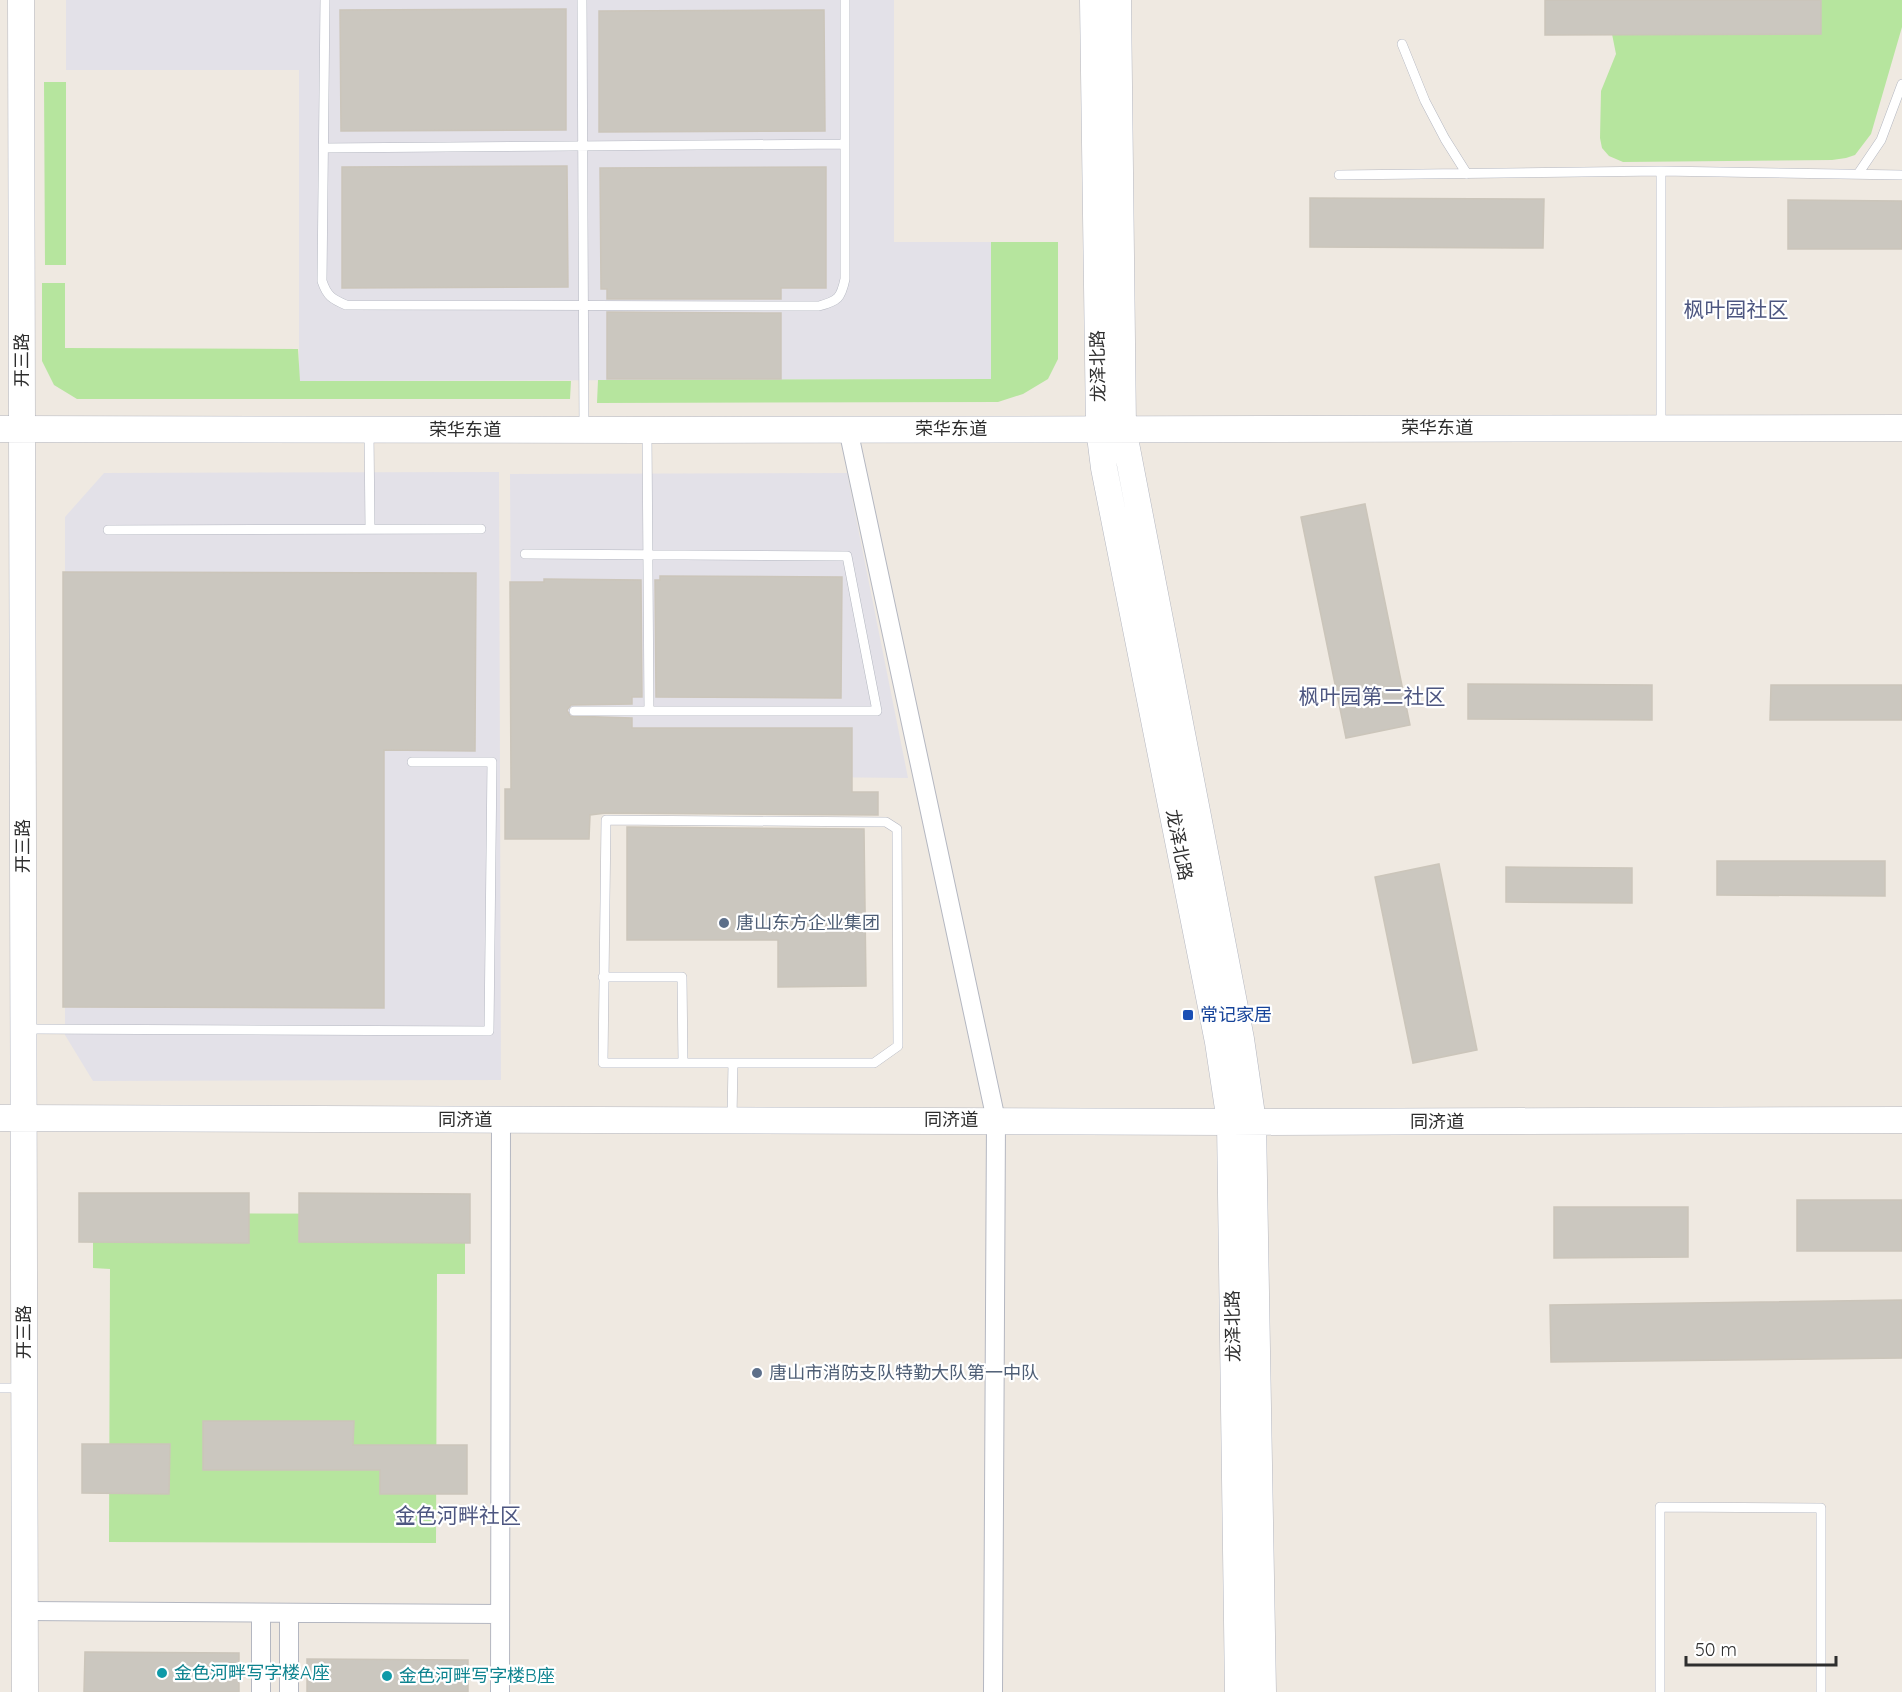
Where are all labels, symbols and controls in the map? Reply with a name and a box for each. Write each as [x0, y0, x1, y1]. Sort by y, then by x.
district label: 枫叶园社区 [1684, 296, 1789, 322]
street label: 龙泽北路 [1085, 330, 1110, 402]
street label: 开三路 [10, 333, 33, 387]
street label: 荣华东道 [1401, 416, 1473, 439]
street label: 荣华东道 [915, 417, 987, 440]
street label: 荣华东道 [429, 418, 501, 441]
district label: 枫叶园第二社区 [1299, 683, 1446, 709]
street label: 龙泽北路 [1161, 807, 1198, 882]
street label: 开三路 [11, 819, 34, 873]
place label: 唐山东方企业集团 [736, 911, 880, 934]
marker: 唐山东方企业集团 [717, 916, 731, 930]
place label: 常记家居 [1200, 1003, 1272, 1026]
marker: 常记家居 [1181, 1008, 1195, 1022]
street label: 同济道 [438, 1108, 492, 1131]
street label: 同济道 [924, 1108, 978, 1131]
street label: 同济道 [1410, 1110, 1464, 1133]
street label: 龙泽北路 [1220, 1290, 1245, 1362]
street label: 开三路 [12, 1305, 35, 1359]
place label: 唐山市消防支队特勤大队第一中队 [769, 1361, 1039, 1384]
marker: 唐山市消防支队特勤大队第一中队 [750, 1366, 764, 1380]
district label: 金色河畔社区 [395, 1502, 521, 1528]
scale bar [1686, 1629, 1836, 1667]
text: 50 m [1695, 1638, 1737, 1661]
place label: 金色河畔写字楼A座 [174, 1661, 330, 1684]
place label: 金色河畔写字楼B座 [399, 1664, 555, 1687]
marker: 金色河畔写字楼A座 [155, 1666, 169, 1680]
marker: 金色河畔写字楼B座 [380, 1669, 394, 1683]

